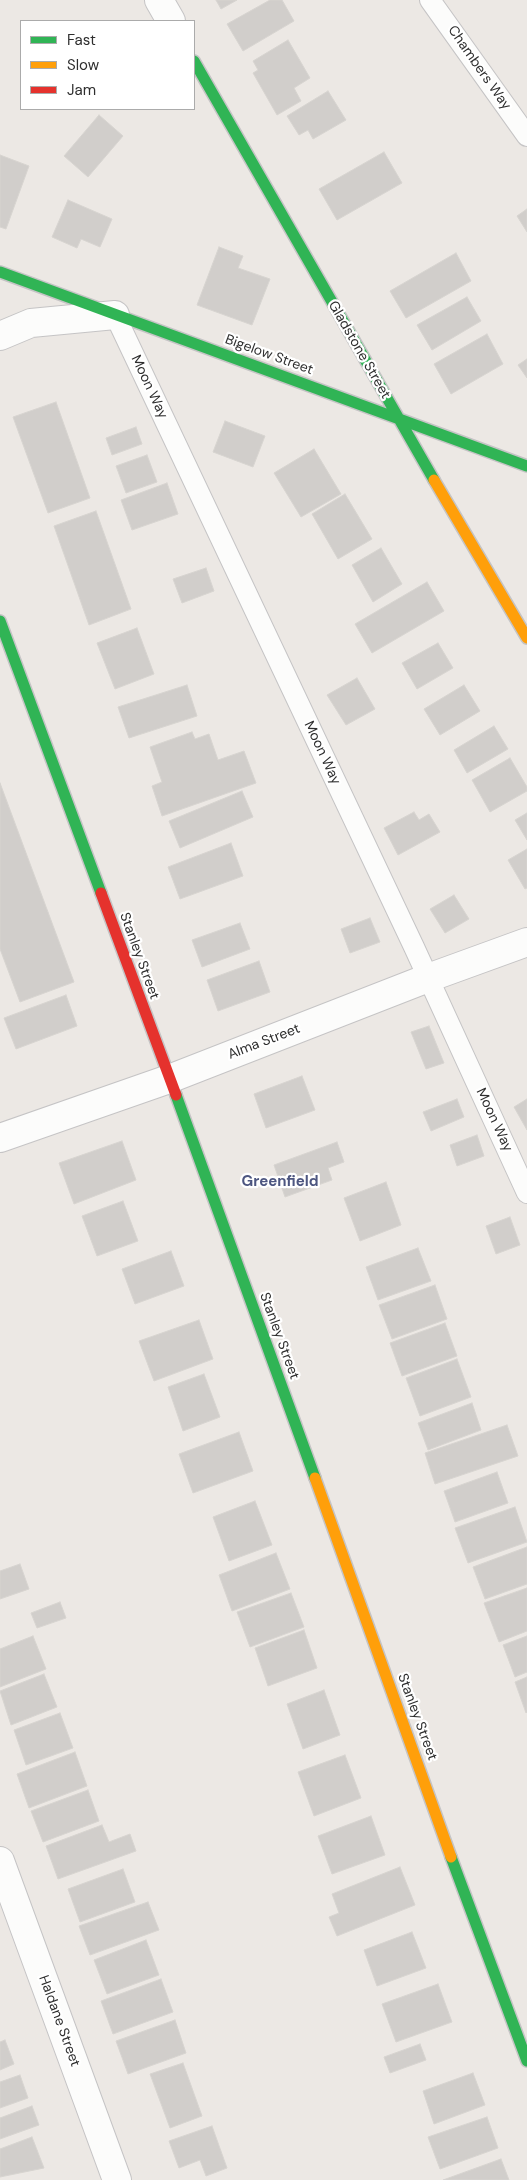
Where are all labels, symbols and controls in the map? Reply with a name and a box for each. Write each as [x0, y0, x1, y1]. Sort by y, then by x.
legend [20, 20, 195, 110]
street label: Chambers Way [444, 23, 514, 113]
text: Fast [67, 30, 96, 50]
text: Slow [67, 55, 99, 75]
text: Jam [67, 80, 96, 100]
street label: Gladstone Street [324, 298, 394, 402]
street label: Bigelow Street [223, 331, 315, 379]
street label: Moon Way [127, 353, 171, 421]
street label: Moon Way [300, 719, 344, 787]
street label: Stanley Street [116, 910, 162, 1002]
street label: Alma Street [226, 1021, 302, 1063]
street label: Moon Way [472, 1086, 516, 1154]
district label: Greenfield [241, 1173, 319, 1191]
street label: Stanley Street [256, 1290, 302, 1382]
street label: Stanley Street [394, 1671, 440, 1763]
street label: Haldane Street [35, 1973, 83, 2069]

